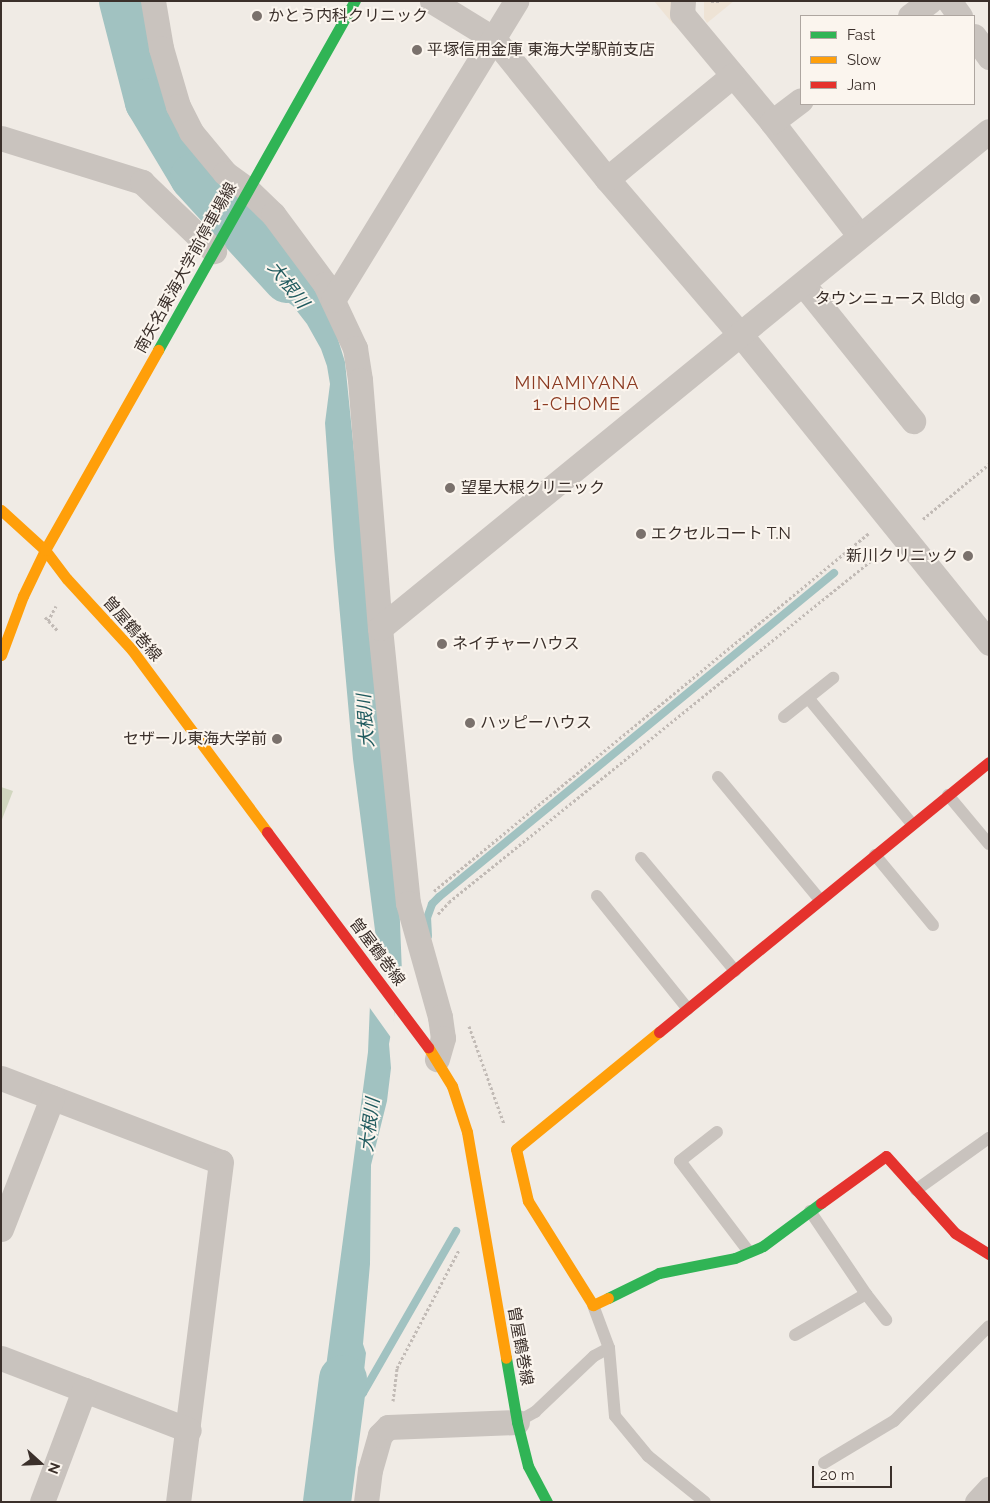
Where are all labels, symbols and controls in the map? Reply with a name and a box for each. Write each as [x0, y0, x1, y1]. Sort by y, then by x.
place label: かとう内科クリニック [268, 6, 428, 26]
marker: かとう内科クリニック [250, 9, 264, 23]
legend [800, 15, 975, 105]
text: Fast [847, 26, 875, 44]
place label: 平塚信用金庫 東海大学駅前支店 [427, 40, 655, 60]
marker: 平塚信用金庫 東海大学駅前支店 [411, 44, 423, 56]
text: Slow [847, 51, 881, 69]
text: Jam [847, 76, 876, 94]
street label: 南矢名東海大学前停車場線 [131, 179, 241, 357]
water label: 大根川 [263, 257, 313, 313]
place label: タウンニュース Bldg [814, 289, 965, 309]
marker: タウンニュース Bldg [969, 293, 981, 305]
district label: MINAMIYANA 1-CHOME [513, 373, 641, 416]
place label: 望星大根クリニック [461, 478, 605, 498]
marker: 望星大根クリニック [443, 481, 457, 495]
place label: エクセルコート T.N [651, 524, 791, 544]
marker: エクセルコート T.N [635, 528, 647, 540]
place label: 新川クリニック [846, 546, 958, 566]
marker: 新川クリニック [962, 550, 974, 562]
street label: 曽屋鶴巻線 [99, 593, 165, 665]
place label: ネイチャーハウス [452, 634, 580, 654]
marker: ネイチャーハウス [436, 638, 448, 650]
water label: 大根川 [353, 693, 379, 749]
place label: ハッピーハウス [480, 713, 592, 733]
marker: ハッピーハウス [464, 717, 476, 729]
place label: セザール東海大学前 [123, 729, 267, 749]
marker: セザール東海大学前 [271, 733, 283, 745]
street label: 曽屋鶴巻線 [345, 914, 409, 990]
water label: 大根川 [356, 1097, 384, 1153]
street label: 曽屋鶴巻線 [504, 1305, 536, 1387]
north arrow [15, 1438, 65, 1488]
scale bar [815, 1456, 895, 1488]
text: N [45, 1460, 63, 1476]
text: 20 m [820, 1466, 855, 1484]

